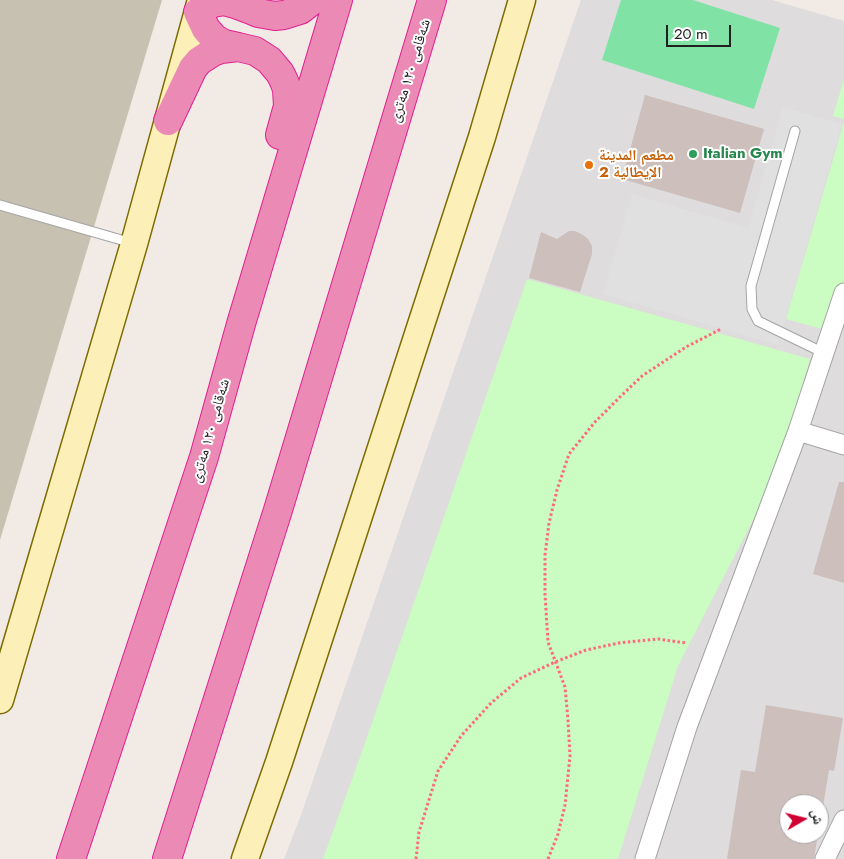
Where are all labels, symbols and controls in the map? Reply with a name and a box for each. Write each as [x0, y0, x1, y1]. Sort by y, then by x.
scale bar [669, 15, 734, 47]
street label: شەقامی ١٢٠ مەتری [387, 17, 435, 125]
text: 20 m [674, 23, 708, 45]
place label: Italian Gym [703, 145, 783, 163]
place label: مطعم المدينة الإيطالية 2 [599, 147, 674, 182]
marker: Italian Gym [687, 148, 699, 160]
marker: مطعم المدينة الإيطالية 2 [583, 159, 595, 171]
street label: شەقامی ١٢٠ مەتری [188, 377, 234, 485]
north arrow [779, 794, 829, 844]
text: ش [807, 808, 829, 826]

